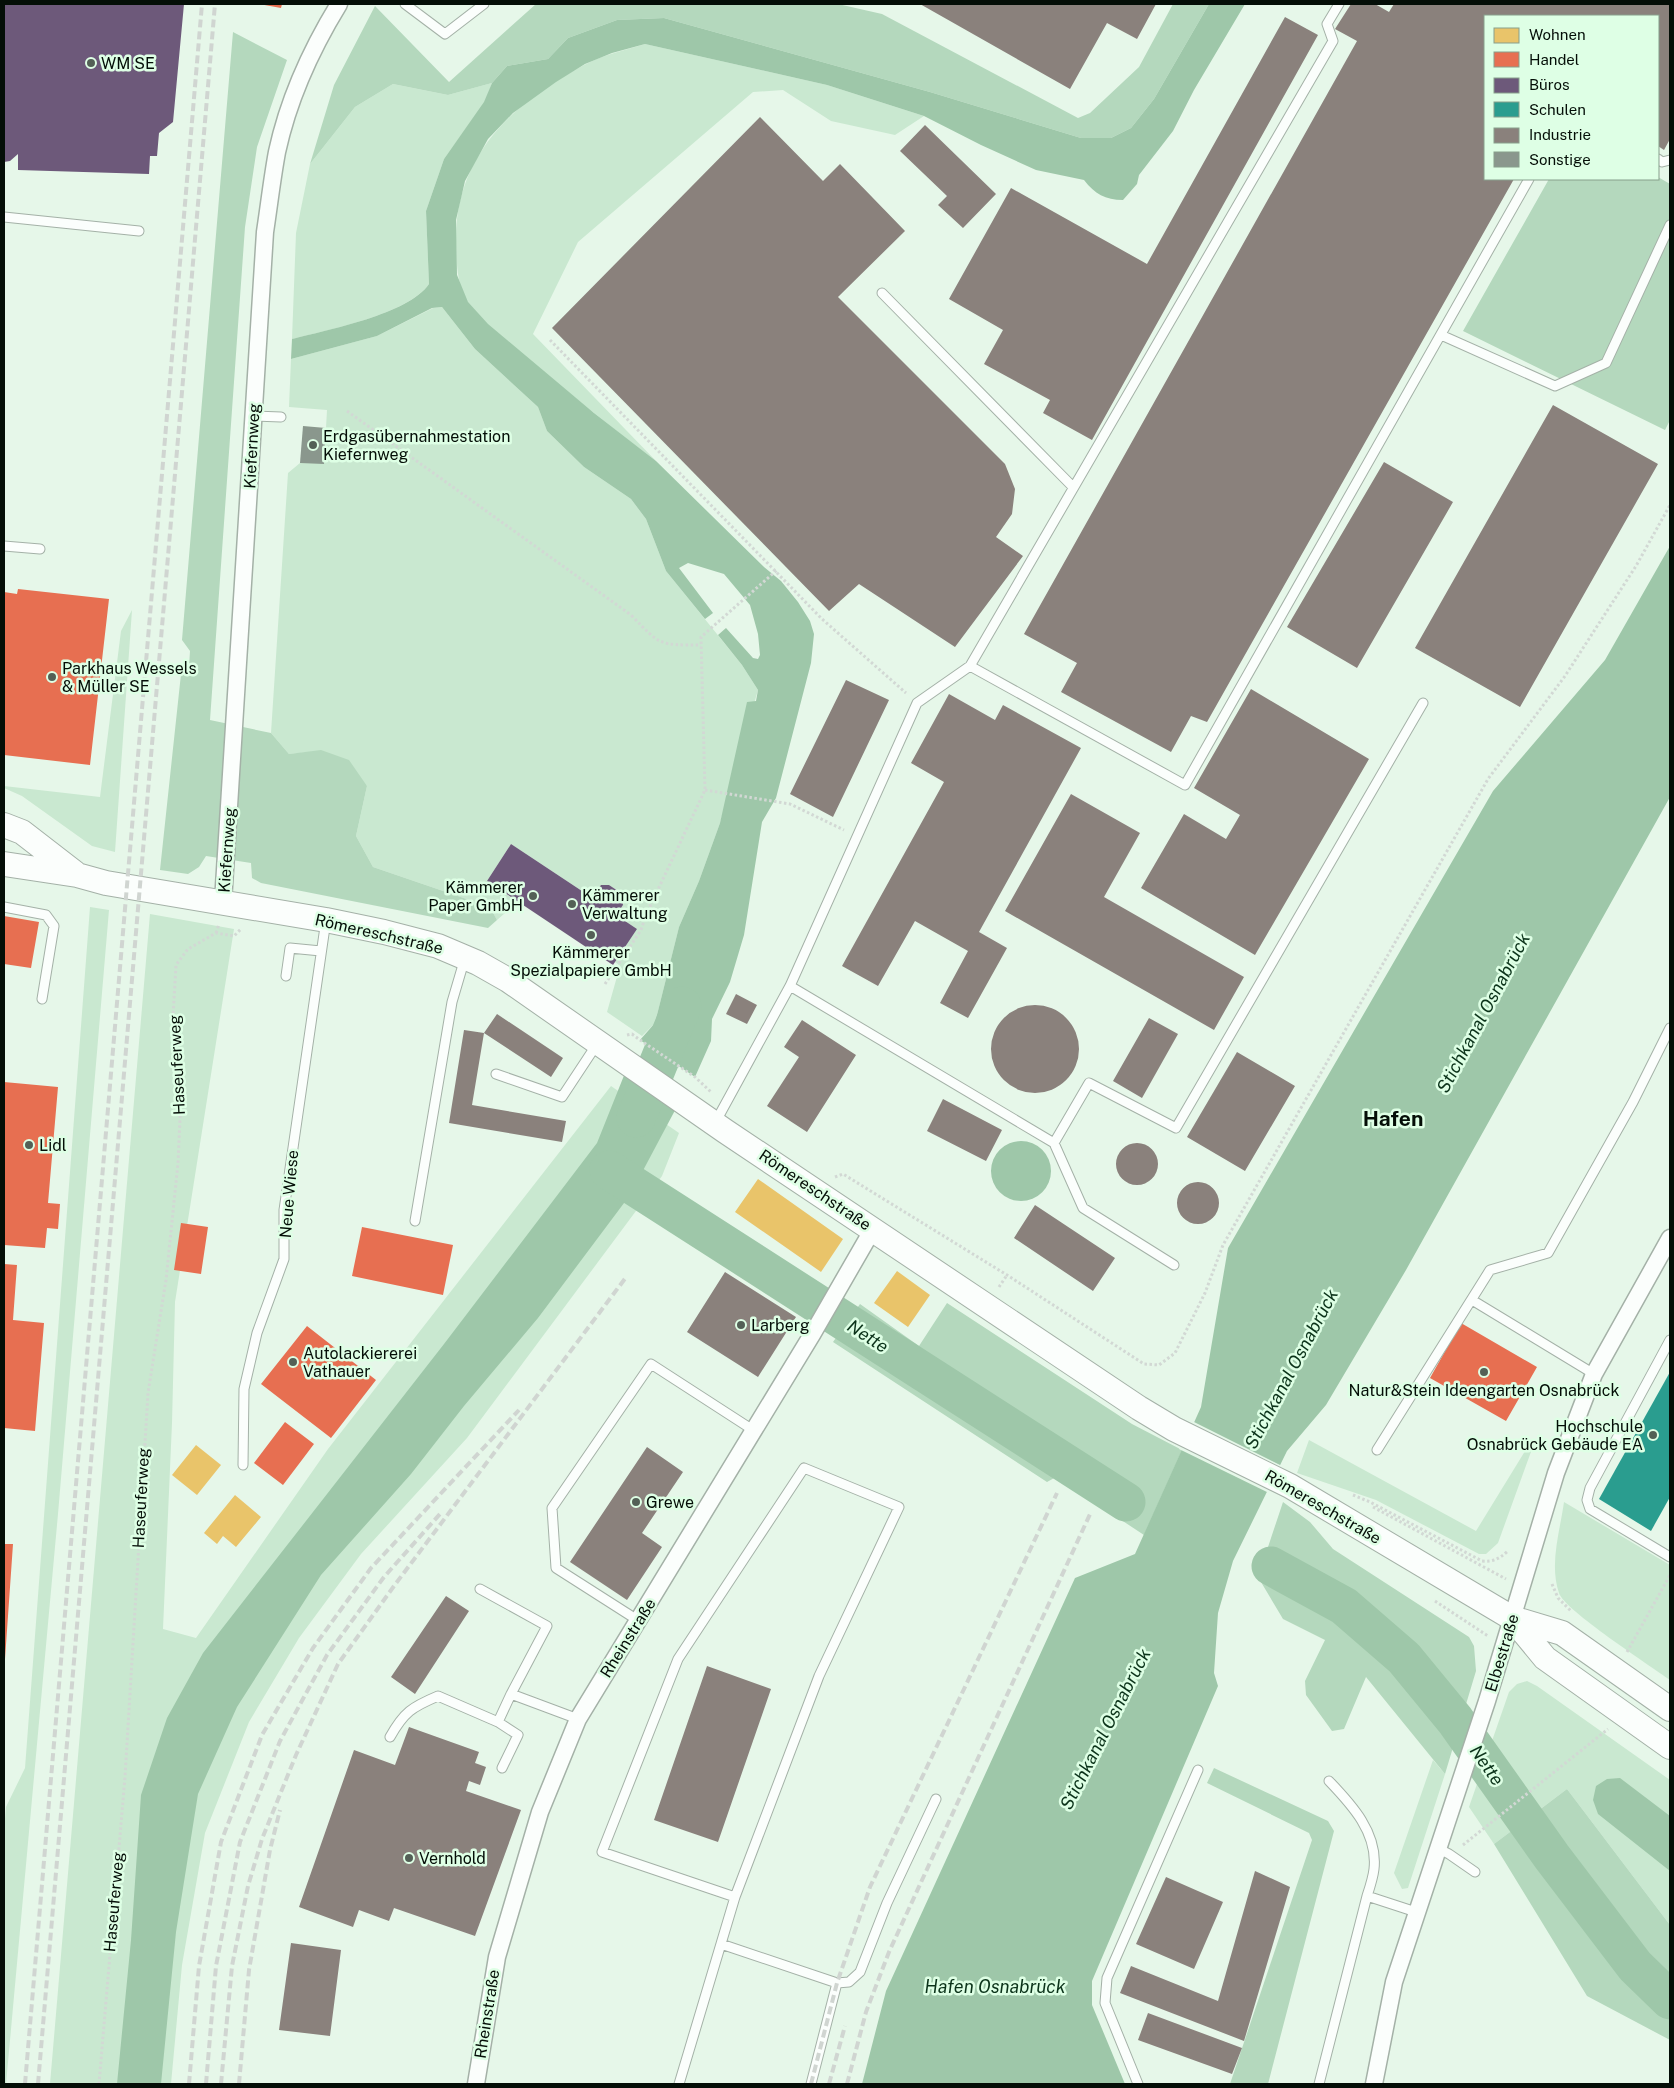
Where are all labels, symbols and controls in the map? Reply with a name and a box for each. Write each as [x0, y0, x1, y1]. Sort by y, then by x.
legend [1484, 15, 1659, 180]
text: Wohnen [1529, 26, 1586, 43]
text: Handel [1529, 51, 1579, 68]
place label: WM SE [101, 54, 155, 73]
marker: WM SE [85, 57, 97, 69]
text: Büros [1529, 76, 1570, 93]
text: Schulen [1529, 101, 1586, 118]
text: Industrie [1529, 126, 1591, 143]
text: Sonstige [1529, 151, 1591, 168]
street label: Kiefernweg [240, 403, 264, 489]
place label: Erdgasübernahmestation Kiefernweg [323, 427, 510, 464]
marker: Erdgasübernahmestation Kiefernweg [307, 439, 319, 451]
place label: Parkhaus Wessels & Müller SE [62, 659, 197, 696]
marker: Parkhaus Wessels & Müller SE [46, 671, 58, 683]
street label: Kiefernweg [215, 807, 239, 893]
place label: Kämmerer Paper GmbH [428, 878, 523, 915]
place label: Kämmerer Verwaltung [582, 886, 668, 923]
marker: Kämmerer Paper GmbH [527, 890, 539, 902]
marker: Kämmerer Verwaltung [566, 898, 578, 910]
street label: Römereschstraße [313, 910, 445, 958]
marker: Kämmerer Spezialpapiere GmbH [585, 929, 597, 941]
water label: Stichkanal Osnabrück [1432, 929, 1534, 1096]
place label: Kämmerer Spezialpapiere GmbH [510, 943, 672, 980]
street label: Haseuferweg [165, 1014, 189, 1116]
district label: Hafen [1363, 1106, 1423, 1131]
place label: Lidl [39, 1136, 67, 1155]
marker: Lidl [23, 1139, 35, 1151]
street label: Römereschstraße [755, 1146, 875, 1234]
street label: Neue Wiese [276, 1149, 302, 1239]
water label: Stichkanal Osnabrück [1240, 1285, 1342, 1452]
water label: Nette [844, 1315, 893, 1357]
place label: Larberg [751, 1316, 810, 1335]
marker: Larberg [735, 1319, 747, 1331]
place label: Autolackiererei Vathauer [303, 1344, 417, 1381]
marker: Autolackiererei Vathauer [287, 1356, 299, 1368]
marker: Natur&Stein Ideengarten Osnabrück [1478, 1366, 1490, 1378]
place label: Natur&Stein Ideengarten Osnabrück [1349, 1381, 1619, 1400]
place label: Hochschule Osnabrück Gebäude EA [1467, 1417, 1643, 1454]
marker: Hochschule Osnabrück Gebäude EA [1647, 1429, 1659, 1441]
street label: Haseuferweg [129, 1447, 153, 1549]
street label: Römereschstraße [1262, 1466, 1384, 1548]
place label: Grewe [646, 1493, 694, 1512]
marker: Grewe [630, 1496, 642, 1508]
street label: Rheinstraße [596, 1595, 660, 1681]
street label: Elbestraße [1481, 1612, 1523, 1694]
water label: Stichkanal Osnabrück [1055, 1645, 1155, 1813]
water label: Nette [1466, 1741, 1509, 1789]
place label: Vernhold [419, 1849, 486, 1868]
street label: Haseuferweg [100, 1851, 128, 1953]
marker: Vernhold [403, 1852, 415, 1864]
street label: Rheinstraße [471, 1968, 503, 2060]
water label: Hafen Osnabrück [925, 1976, 1066, 1997]

